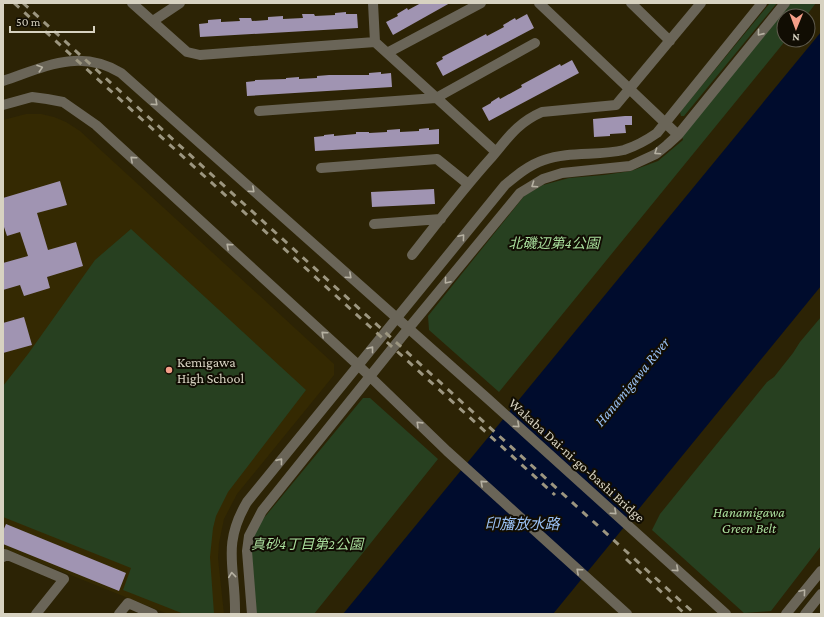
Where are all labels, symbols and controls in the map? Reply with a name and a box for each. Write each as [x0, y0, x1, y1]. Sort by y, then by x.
scale bar [10, 8, 94, 34]
north arrow [776, 8, 816, 48]
text: 50 m [16, 15, 41, 29]
one-way arrow [758, 29, 765, 36]
text: N [791, 32, 800, 44]
one-way arrow [36, 64, 43, 73]
one-way arrow [150, 99, 158, 106]
one-way arrow [654, 147, 661, 155]
one-way arrow [130, 156, 137, 163]
one-way arrow [531, 180, 538, 187]
one-way arrow [247, 185, 255, 193]
one-way arrow [458, 235, 465, 242]
park label: 北磯辺第4公園 [508, 235, 602, 251]
one-way arrow [226, 244, 233, 251]
one-way arrow [344, 272, 351, 279]
one-way arrow [445, 277, 452, 284]
one-way arrow [322, 332, 329, 339]
water label: Hanamigawa River [591, 334, 674, 430]
one-way arrow [367, 346, 374, 353]
place label: Kemigawa High School [177, 354, 244, 386]
marker: Kemigawa High School [164, 365, 174, 375]
street label: Wakaba Dai-ni-go-bashi Bridge [506, 395, 648, 525]
one-way arrow [512, 420, 520, 428]
one-way arrow [416, 421, 424, 428]
one-way arrow [276, 458, 283, 465]
one-way arrow [480, 481, 487, 488]
park label: Hanamigawa Green Belt [713, 504, 785, 536]
one-way arrow [609, 507, 616, 514]
water label: 印旛放水路 [484, 516, 561, 532]
park label: 真砂4丁目第2公園 [251, 536, 365, 552]
one-way arrow [671, 564, 679, 571]
one-way arrow [576, 568, 584, 575]
one-way arrow [228, 572, 237, 578]
one-way arrow [799, 590, 806, 597]

